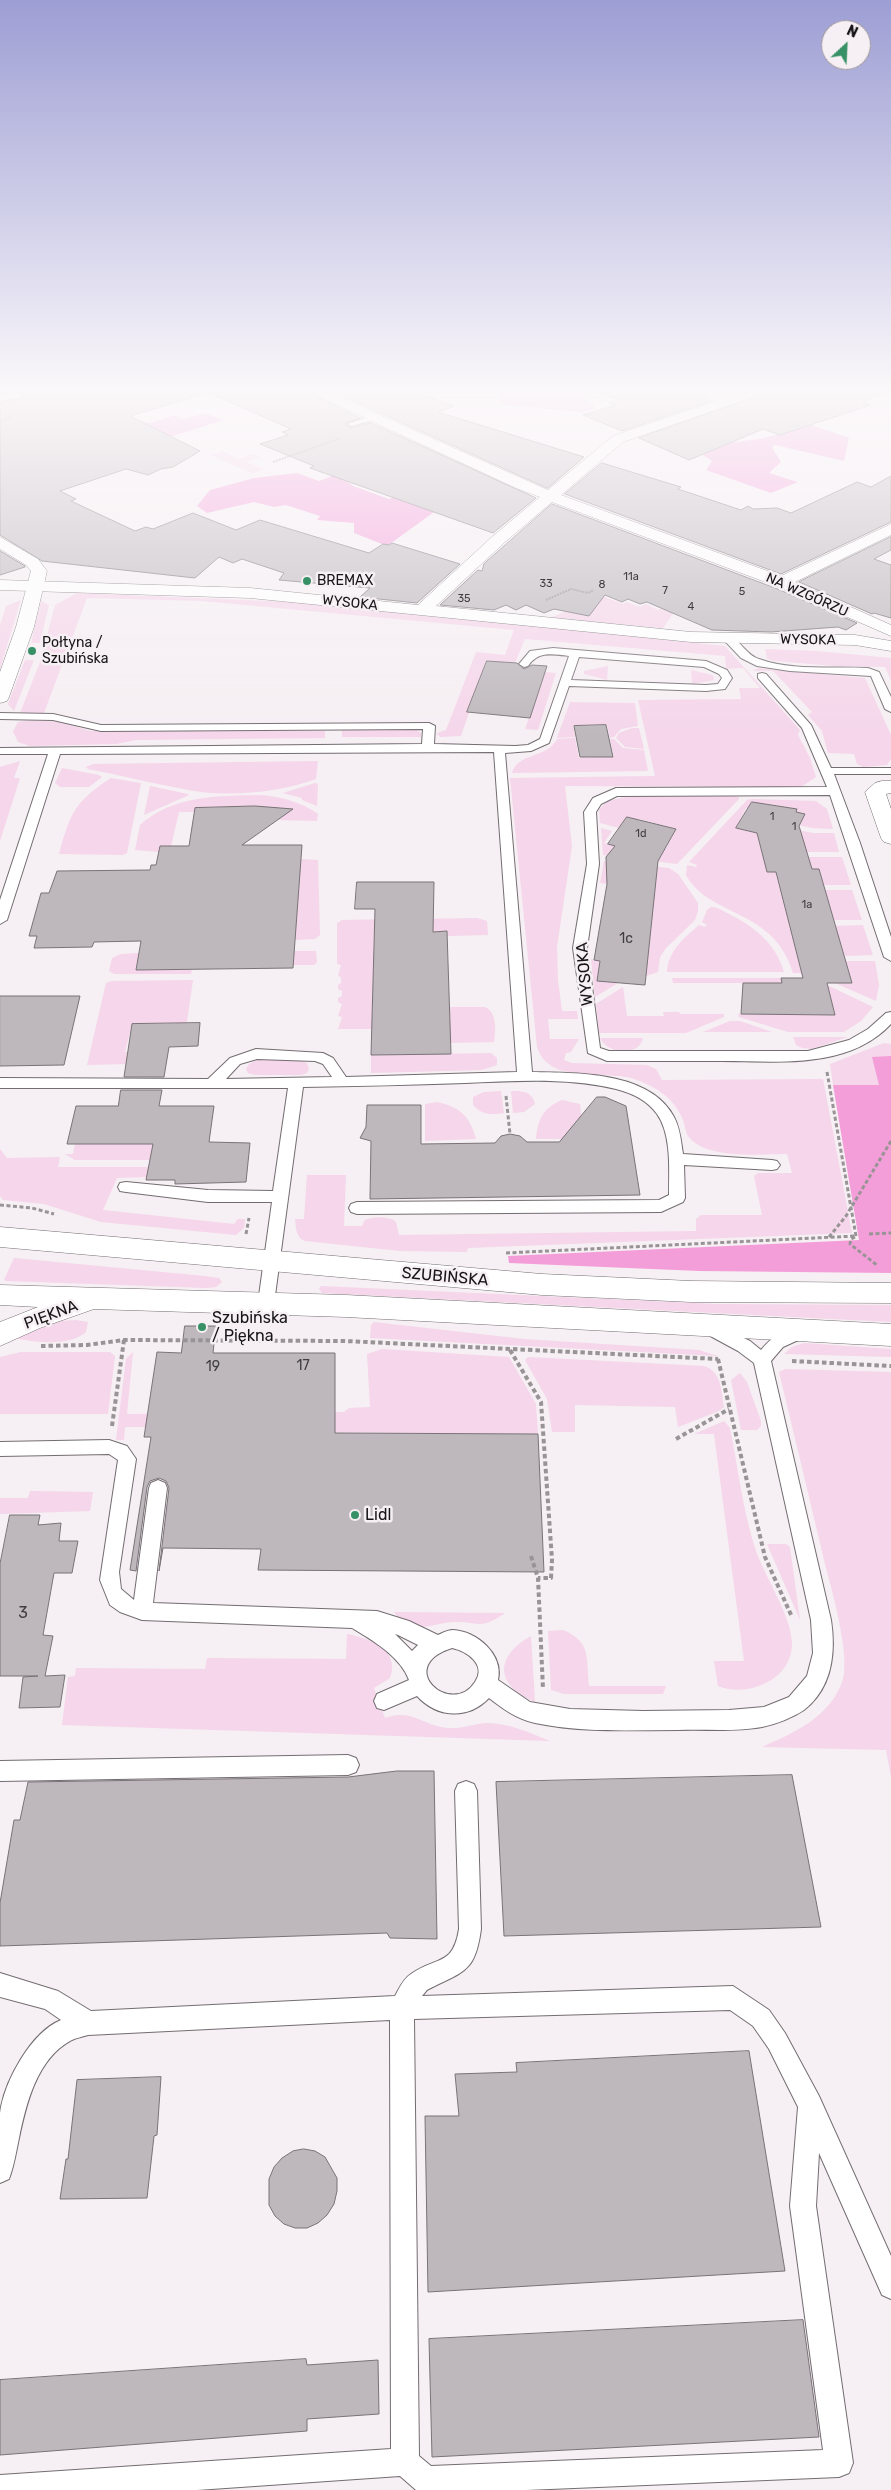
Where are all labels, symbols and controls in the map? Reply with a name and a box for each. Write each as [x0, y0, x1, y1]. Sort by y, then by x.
north arrow [821, 20, 871, 70]
text: N [844, 22, 860, 42]
street label: NA WZGÓRZU [763, 569, 851, 621]
house number: 11a [623, 570, 639, 584]
place label: BREMAX [317, 573, 373, 589]
marker: BREMAX [301, 575, 313, 587]
house number: 33 [539, 577, 553, 591]
house number: 8 [599, 578, 605, 592]
house number: 7 [662, 584, 668, 598]
house number: 5 [739, 585, 745, 599]
street label: WYSOKA [321, 592, 379, 614]
house number: 35 [457, 592, 471, 606]
house number: 4 [688, 600, 694, 614]
street label: WYSOKA [780, 631, 836, 649]
place label: Połtyna / Szubińska [42, 635, 108, 668]
marker: Połtyna / Szubińska [26, 645, 38, 657]
house number: 1 [770, 810, 774, 824]
house number: 1 [792, 820, 796, 834]
house number: 1d [635, 827, 647, 841]
house number: 1a [802, 898, 812, 912]
house number: 1c [619, 931, 633, 947]
street label: WYSOKA [573, 941, 597, 1007]
street label: SZUBIŃSKA [401, 1264, 489, 1290]
street label: PIĘKNA [22, 1296, 80, 1334]
place label: Szubińska / Piękna [212, 1308, 288, 1346]
marker: Szubińska / Piękna [196, 1321, 208, 1333]
house number: 17 [296, 1358, 310, 1374]
house number: 19 [206, 1359, 220, 1375]
place label: Lidl [365, 1505, 391, 1525]
marker: Lidl [349, 1509, 361, 1521]
house number: 3 [18, 1603, 28, 1623]

